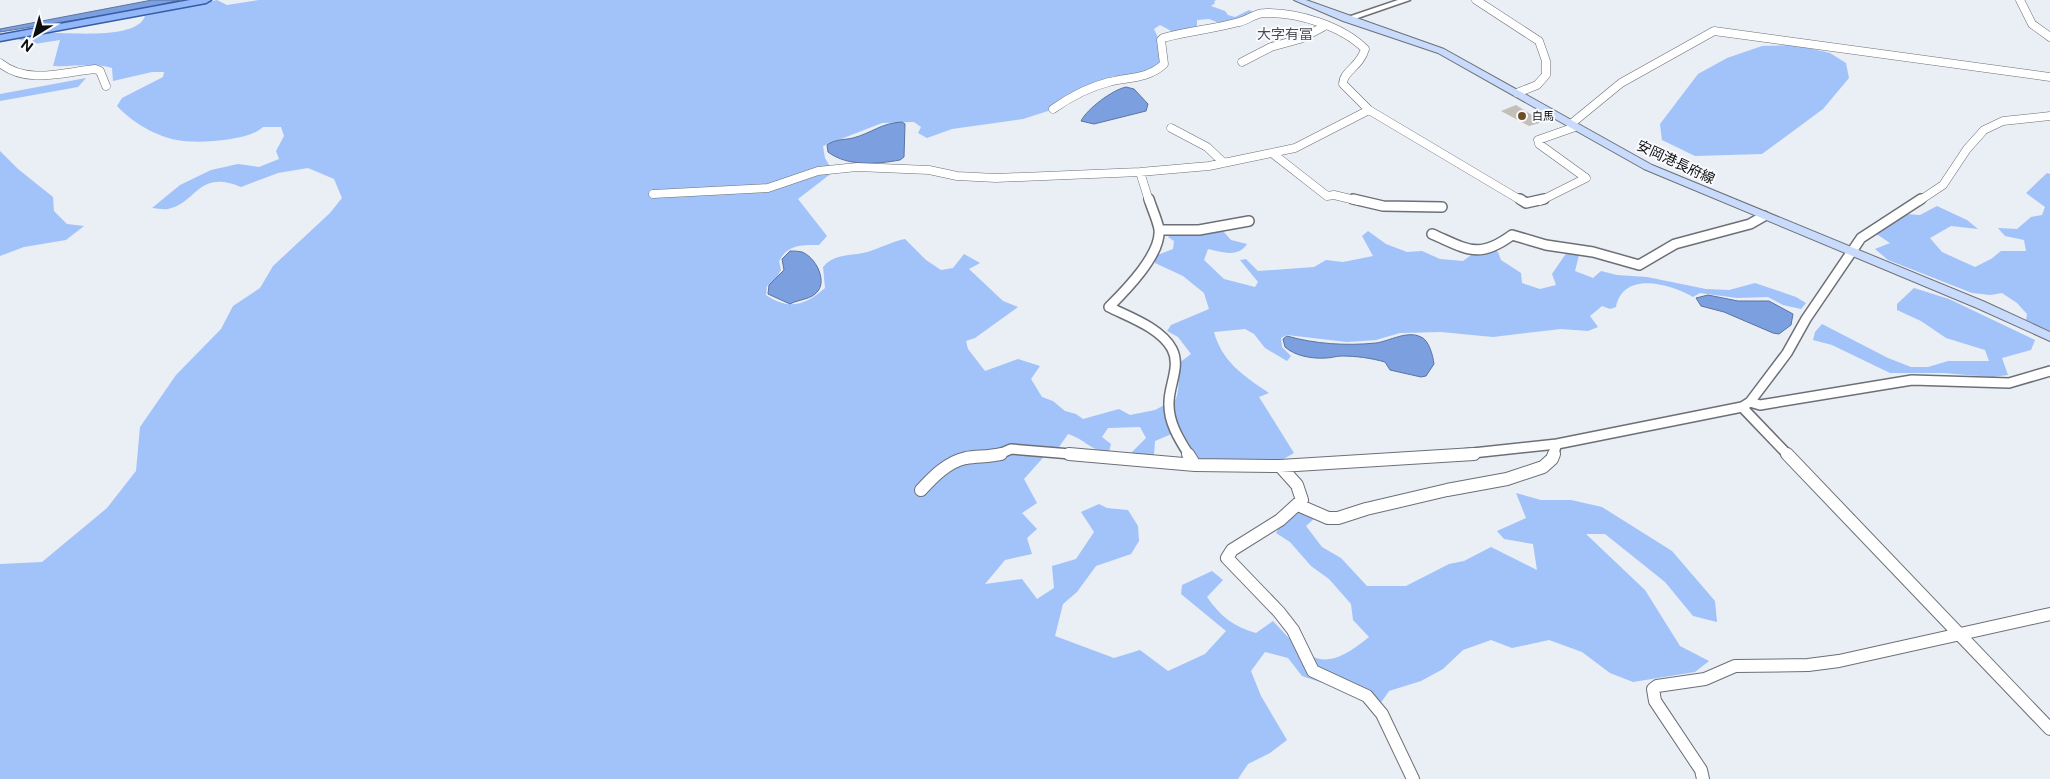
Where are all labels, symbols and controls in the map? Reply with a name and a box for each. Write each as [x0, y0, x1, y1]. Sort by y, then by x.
north arrow [10, 10, 60, 60]
district label: 大字有冨 [1257, 26, 1313, 42]
text: N [18, 36, 36, 55]
marker: 白馬 [1516, 110, 1528, 122]
place label: 白馬 [1532, 110, 1554, 122]
street label: 安岡港長府線 [1635, 137, 1717, 187]

